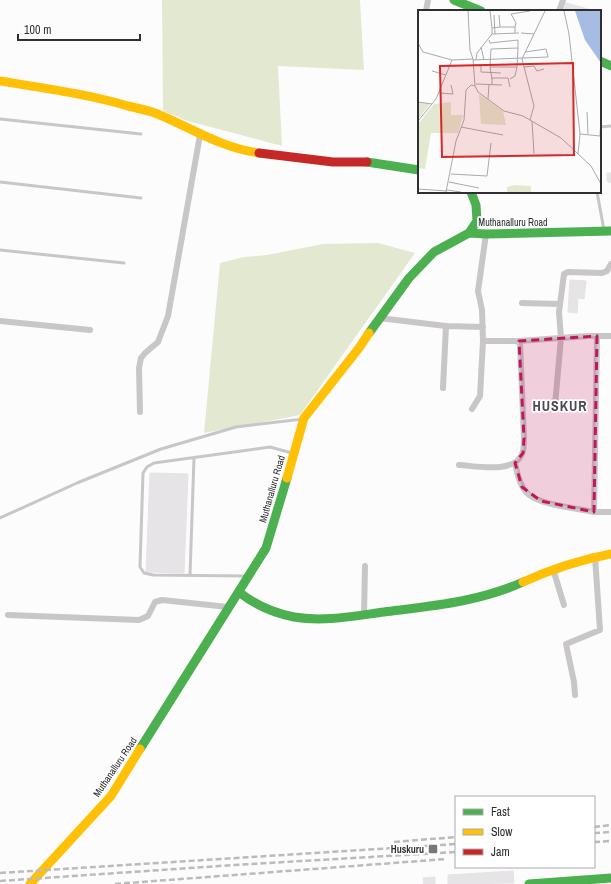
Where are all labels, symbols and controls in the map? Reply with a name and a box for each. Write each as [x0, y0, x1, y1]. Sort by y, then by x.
inset map [418, 10, 601, 193]
scale bar [18, 16, 140, 42]
text: 100 m [24, 22, 51, 38]
street label: Muthanalluru Road [478, 216, 548, 229]
district label: HUSKUR [532, 397, 588, 415]
street label: Muthanalluru Road [256, 454, 288, 524]
street label: Muthanalluru Road [90, 735, 140, 799]
legend [455, 796, 595, 868]
text: Fast [491, 804, 510, 820]
text: Slow [491, 824, 513, 840]
place label: Huskuru [391, 843, 424, 856]
marker: Huskuru [427, 843, 439, 855]
text: Jam [491, 844, 510, 860]

